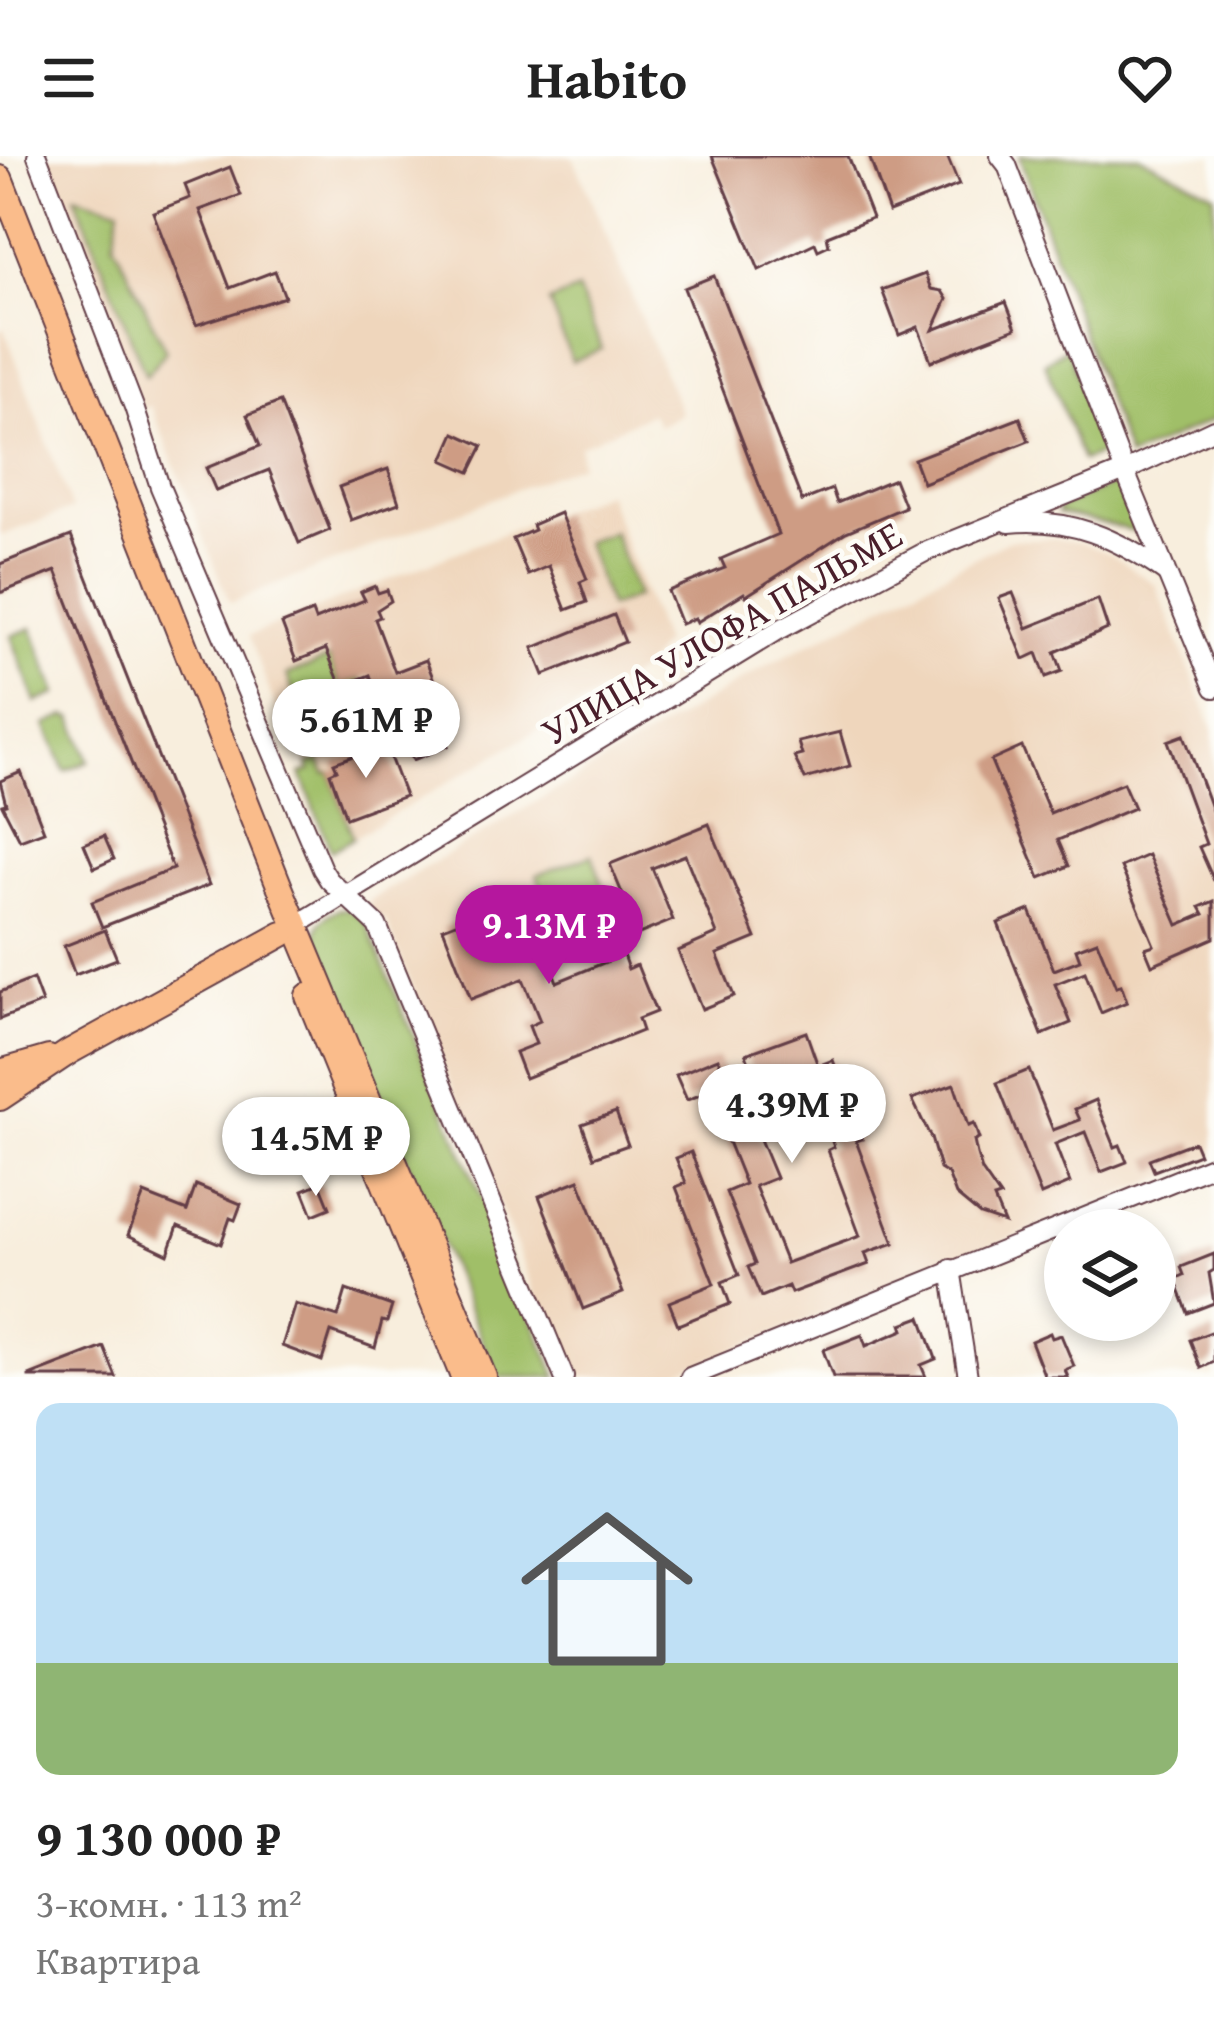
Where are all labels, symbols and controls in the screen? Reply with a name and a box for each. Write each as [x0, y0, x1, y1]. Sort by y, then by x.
text: Habito [527, 39, 687, 118]
icon: menu [36, 45, 102, 111]
icon: heart [1112, 45, 1178, 111]
street label: УЛИЦА УЛОФА ПАЛЬМЕ [530, 505, 912, 759]
pin: 5.61M ₽ [255, 679, 477, 781]
text: 5.61M ₽ [299, 689, 433, 746]
pin: 9.13M ₽ [438, 885, 660, 987]
text: 9.13M ₽ [482, 895, 616, 952]
pin: 4.39M ₽ [681, 1064, 903, 1166]
text: 4.39M ₽ [725, 1074, 859, 1131]
pin: 14.5M ₽ [205, 1097, 427, 1199]
text: 14.5M ₽ [249, 1107, 383, 1164]
map controls [1044, 1209, 1176, 1341]
button: layers [1044, 1209, 1176, 1341]
icon: home [499, 1481, 715, 1697]
text: 9 130 000 ₽ [36, 1799, 281, 1874]
text: 3-комн. · 113 m² [36, 1874, 302, 1931]
text: Квартира [36, 1931, 200, 1988]

